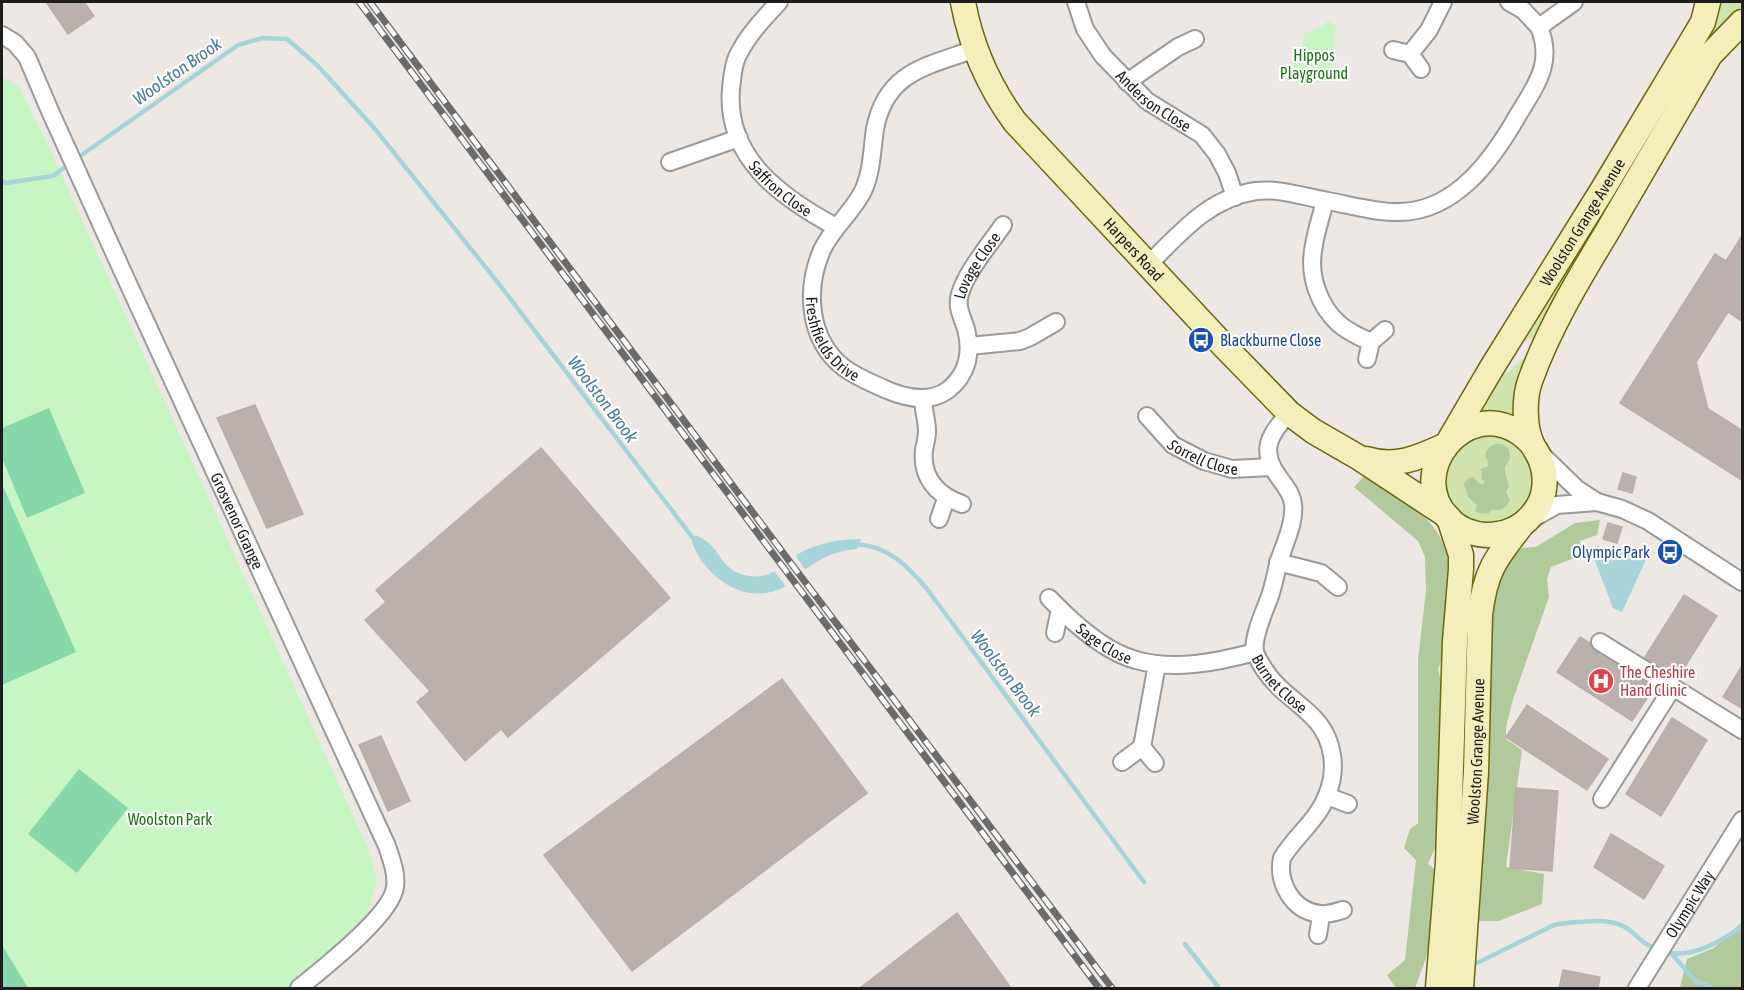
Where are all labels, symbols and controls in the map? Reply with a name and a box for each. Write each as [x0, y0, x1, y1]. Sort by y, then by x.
water label: Woolston Brook [129, 32, 226, 109]
park label: Hippos Playground [1280, 46, 1348, 83]
street label: Anderson Close [1113, 66, 1194, 135]
street label: Woolston Grange Avenue [1536, 155, 1628, 289]
street label: Saffron Close [745, 157, 815, 220]
street label: Harpers Road [1100, 214, 1167, 285]
street label: Lovage Close [950, 229, 1004, 301]
street label: Freshfields Drive [803, 297, 863, 385]
bus stop icon: Blackburne Close [1186, 325, 1216, 355]
place label: Blackburne Close [1220, 331, 1321, 349]
water label: Woolston Brook [564, 351, 643, 447]
street label: Sorrell Close [1164, 436, 1238, 478]
street label: Grosvenor Grange [207, 470, 267, 572]
bus stop icon: Olympic Park [1655, 537, 1685, 567]
place label: Olympic Park [1572, 543, 1650, 562]
street label: Sage Close [1073, 619, 1134, 667]
water label: Woolston Brook [967, 625, 1046, 721]
street label: Burnet Close [1248, 651, 1311, 716]
place label: The Cheshire Hand Clinic [1620, 663, 1695, 699]
hospital icon: The Cheshire Hand Clinic [1586, 666, 1616, 696]
street label: Woolston Grange Avenue [1463, 678, 1487, 825]
park label: Woolston Park [128, 810, 212, 828]
street label: Olympic Way [1662, 867, 1718, 941]

